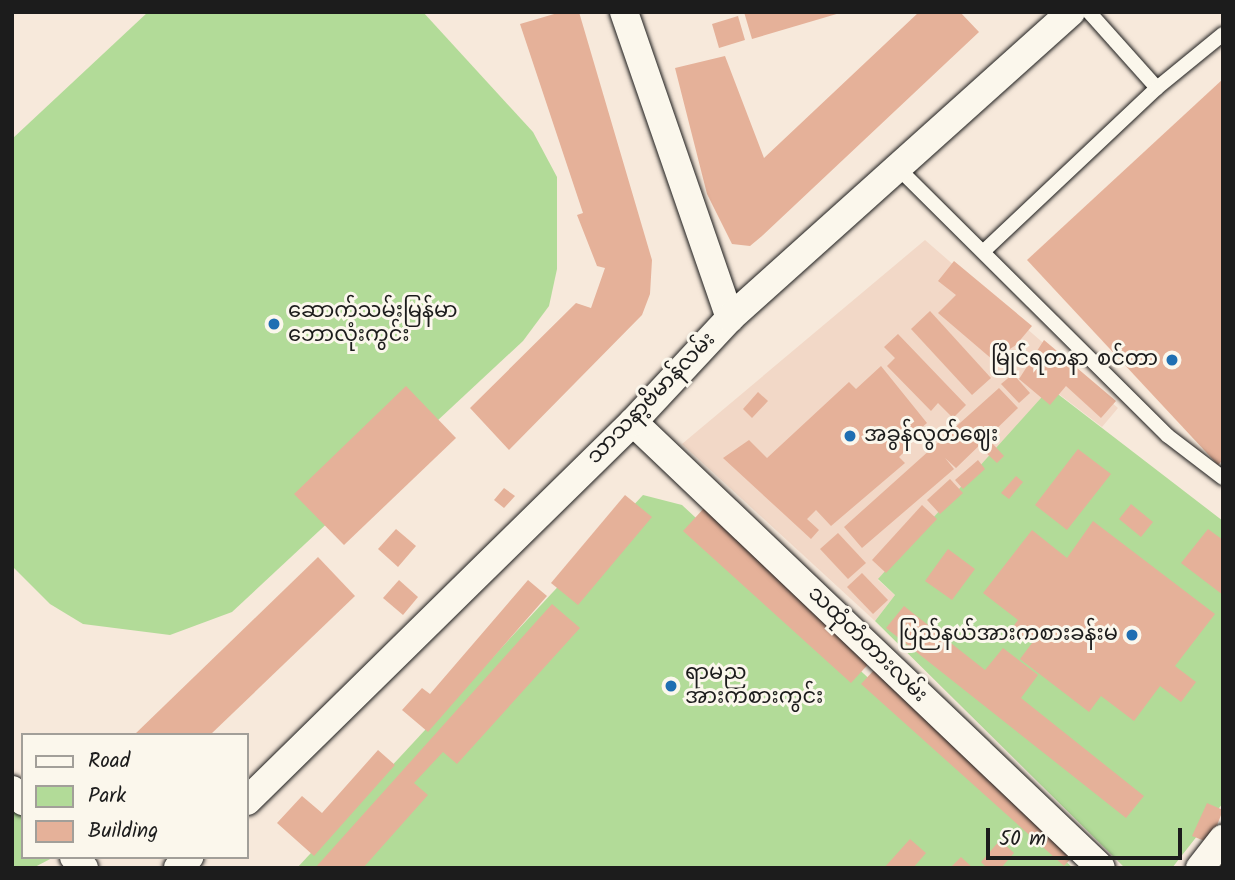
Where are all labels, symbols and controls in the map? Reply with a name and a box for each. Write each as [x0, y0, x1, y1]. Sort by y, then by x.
place label: ဆောက်သမ်းမြန်မာ ဘောလုံးကွင်း [288, 299, 458, 349]
marker: ဆောက်သမ်းမြန်မာ ဘောလုံးကွင်း [266, 316, 282, 332]
street label: သာသနာ့ဗိမာန်လမ်း [583, 328, 721, 470]
place label: မြိုင်ရတနာ စင်တာ [991, 347, 1158, 373]
marker: မြိုင်ရတနာ စင်တာ [1164, 352, 1180, 368]
place label: အခွန်လွတ်ဈေး [864, 423, 998, 449]
marker: အခွန်လွတ်ဈေး [842, 428, 858, 444]
street label: သထုံတံတားလမ်း [802, 582, 932, 708]
place label: ပြည်နယ်အားကစားခန်းမ [899, 622, 1118, 648]
marker: ပြည်နယ်အားကစားခန်းမ [1124, 627, 1140, 643]
place label: ရာမည အားကစားကွင်း [685, 661, 823, 711]
marker: ရာမည အားကစားကွင်း [663, 678, 679, 694]
legend [21, 733, 248, 859]
text: Road [88, 745, 130, 778]
text: Park [88, 780, 126, 813]
scale bar [990, 814, 1186, 858]
text: Building [88, 815, 158, 848]
text: 50 m [999, 823, 1046, 856]

